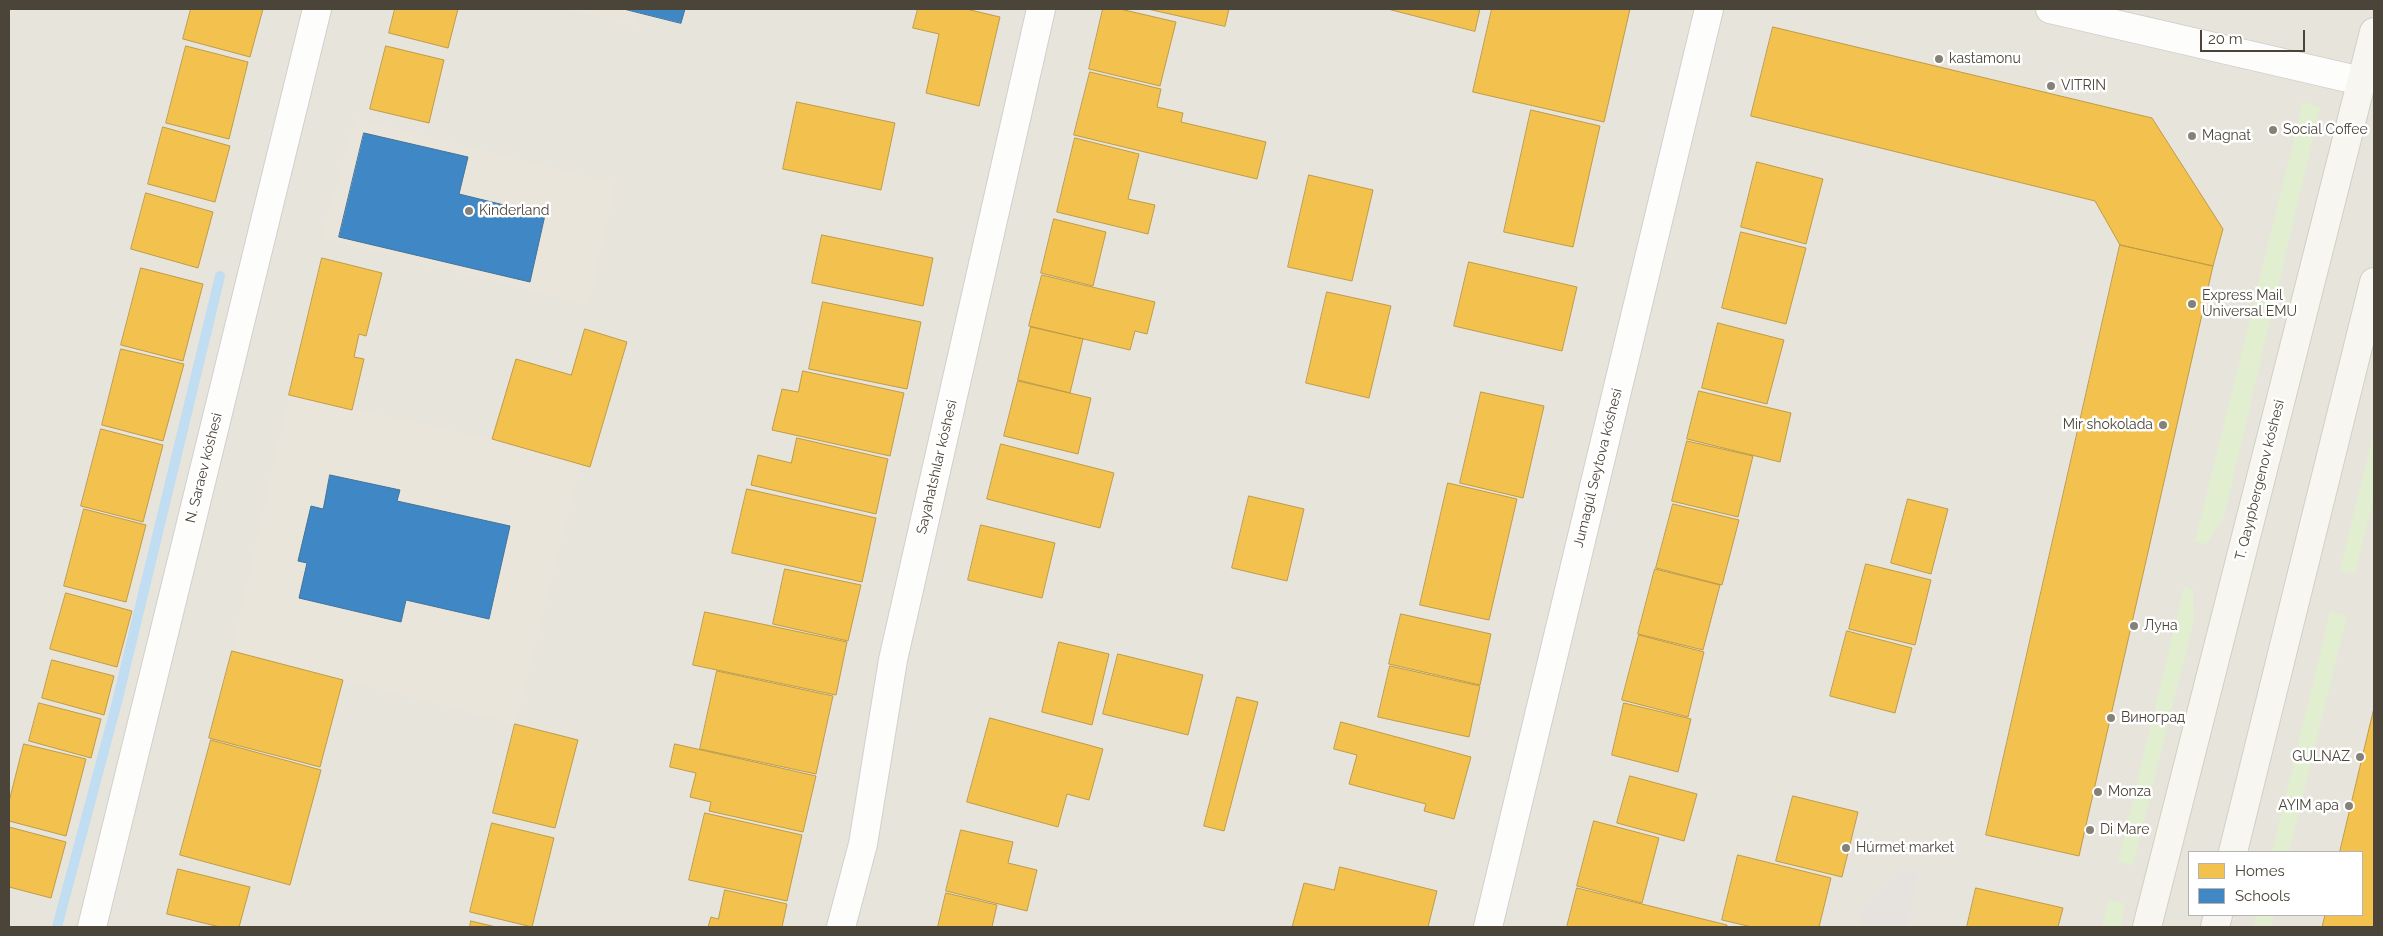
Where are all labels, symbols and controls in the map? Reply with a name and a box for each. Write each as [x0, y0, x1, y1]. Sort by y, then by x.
scale bar [2203, 20, 2308, 52]
text: 20 m [2208, 30, 2243, 48]
place label: kastamonu [1949, 51, 2021, 67]
marker: kastamonu [1933, 53, 1945, 65]
place label: VITRIN [2061, 78, 2106, 94]
marker: VITRIN [2045, 80, 2057, 92]
place label: Social Coffee [2283, 122, 2368, 138]
marker: Social Coffee [2267, 124, 2279, 136]
place label: Мagnat [2202, 128, 2251, 144]
marker: Мagnat [2186, 130, 2198, 142]
place label: Kinderland [479, 203, 549, 219]
marker: Kinderland [463, 205, 475, 217]
place label: Express Mail Universal EMU [2202, 288, 2297, 321]
marker: Express Mail Universal EMU [2186, 298, 2198, 310]
street label: Jumagúl Seytova kóshesi [1570, 387, 1626, 549]
street label: Sayahatshılar kóshesi [913, 398, 961, 536]
street label: T. Qayıpbergenov kóshesi [2232, 398, 2288, 562]
street label: N. Saraev kóshesi [182, 411, 226, 525]
place label: Mir shokolada [2063, 417, 2153, 433]
marker: Mir shokolada [2157, 419, 2169, 431]
place label: Луна [2144, 618, 2178, 634]
marker: Луна [2128, 620, 2140, 632]
place label: Виноград [2121, 710, 2185, 726]
marker: Виноград [2105, 712, 2117, 724]
place label: GULNAZ [2292, 749, 2350, 765]
marker: GULNAZ [2354, 751, 2366, 763]
place label: Monza [2108, 784, 2151, 800]
marker: Monza [2092, 786, 2104, 798]
place label: AYIM apa [2278, 798, 2339, 814]
marker: AYIM apa [2343, 800, 2355, 812]
place label: Di Mare [2100, 822, 2149, 838]
marker: Di Mare [2084, 824, 2096, 836]
place label: Húrmet market [1856, 840, 1954, 856]
marker: Húrmet market [1840, 842, 1852, 854]
legend [2188, 851, 2363, 916]
text: Homes [2235, 862, 2285, 880]
text: Schools [2235, 887, 2290, 905]

